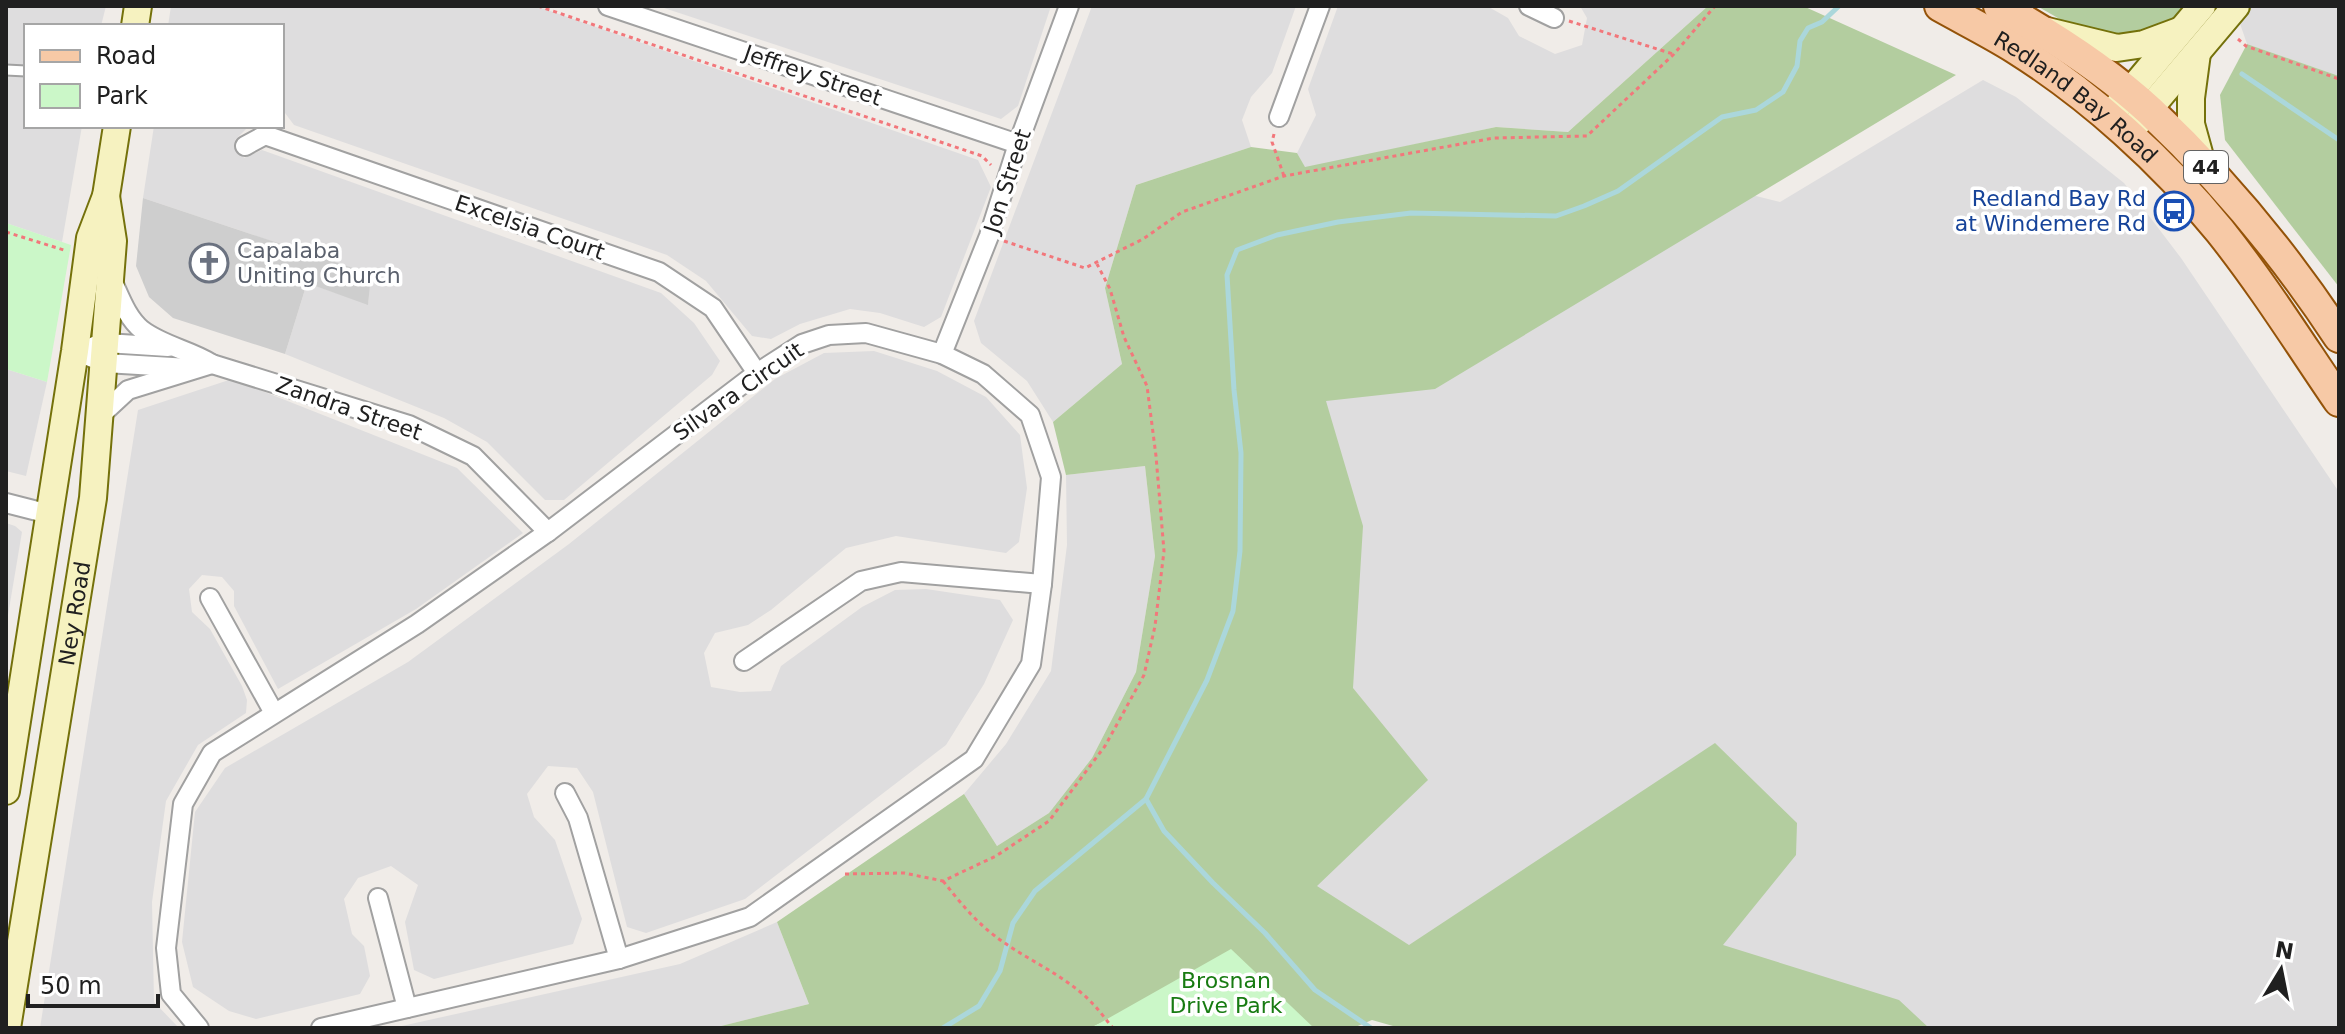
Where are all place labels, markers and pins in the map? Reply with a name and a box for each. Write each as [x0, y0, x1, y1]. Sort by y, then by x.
place label: Redland Bay Rd at Windemere Rd [1955, 186, 2146, 236]
bus stop icon: Redland Bay Rd at Windemere Rd [2153, 190, 2195, 232]
place label: Capalaba Uniting Church [237, 238, 401, 288]
church icon: Capalaba Uniting Church [188, 242, 230, 284]

